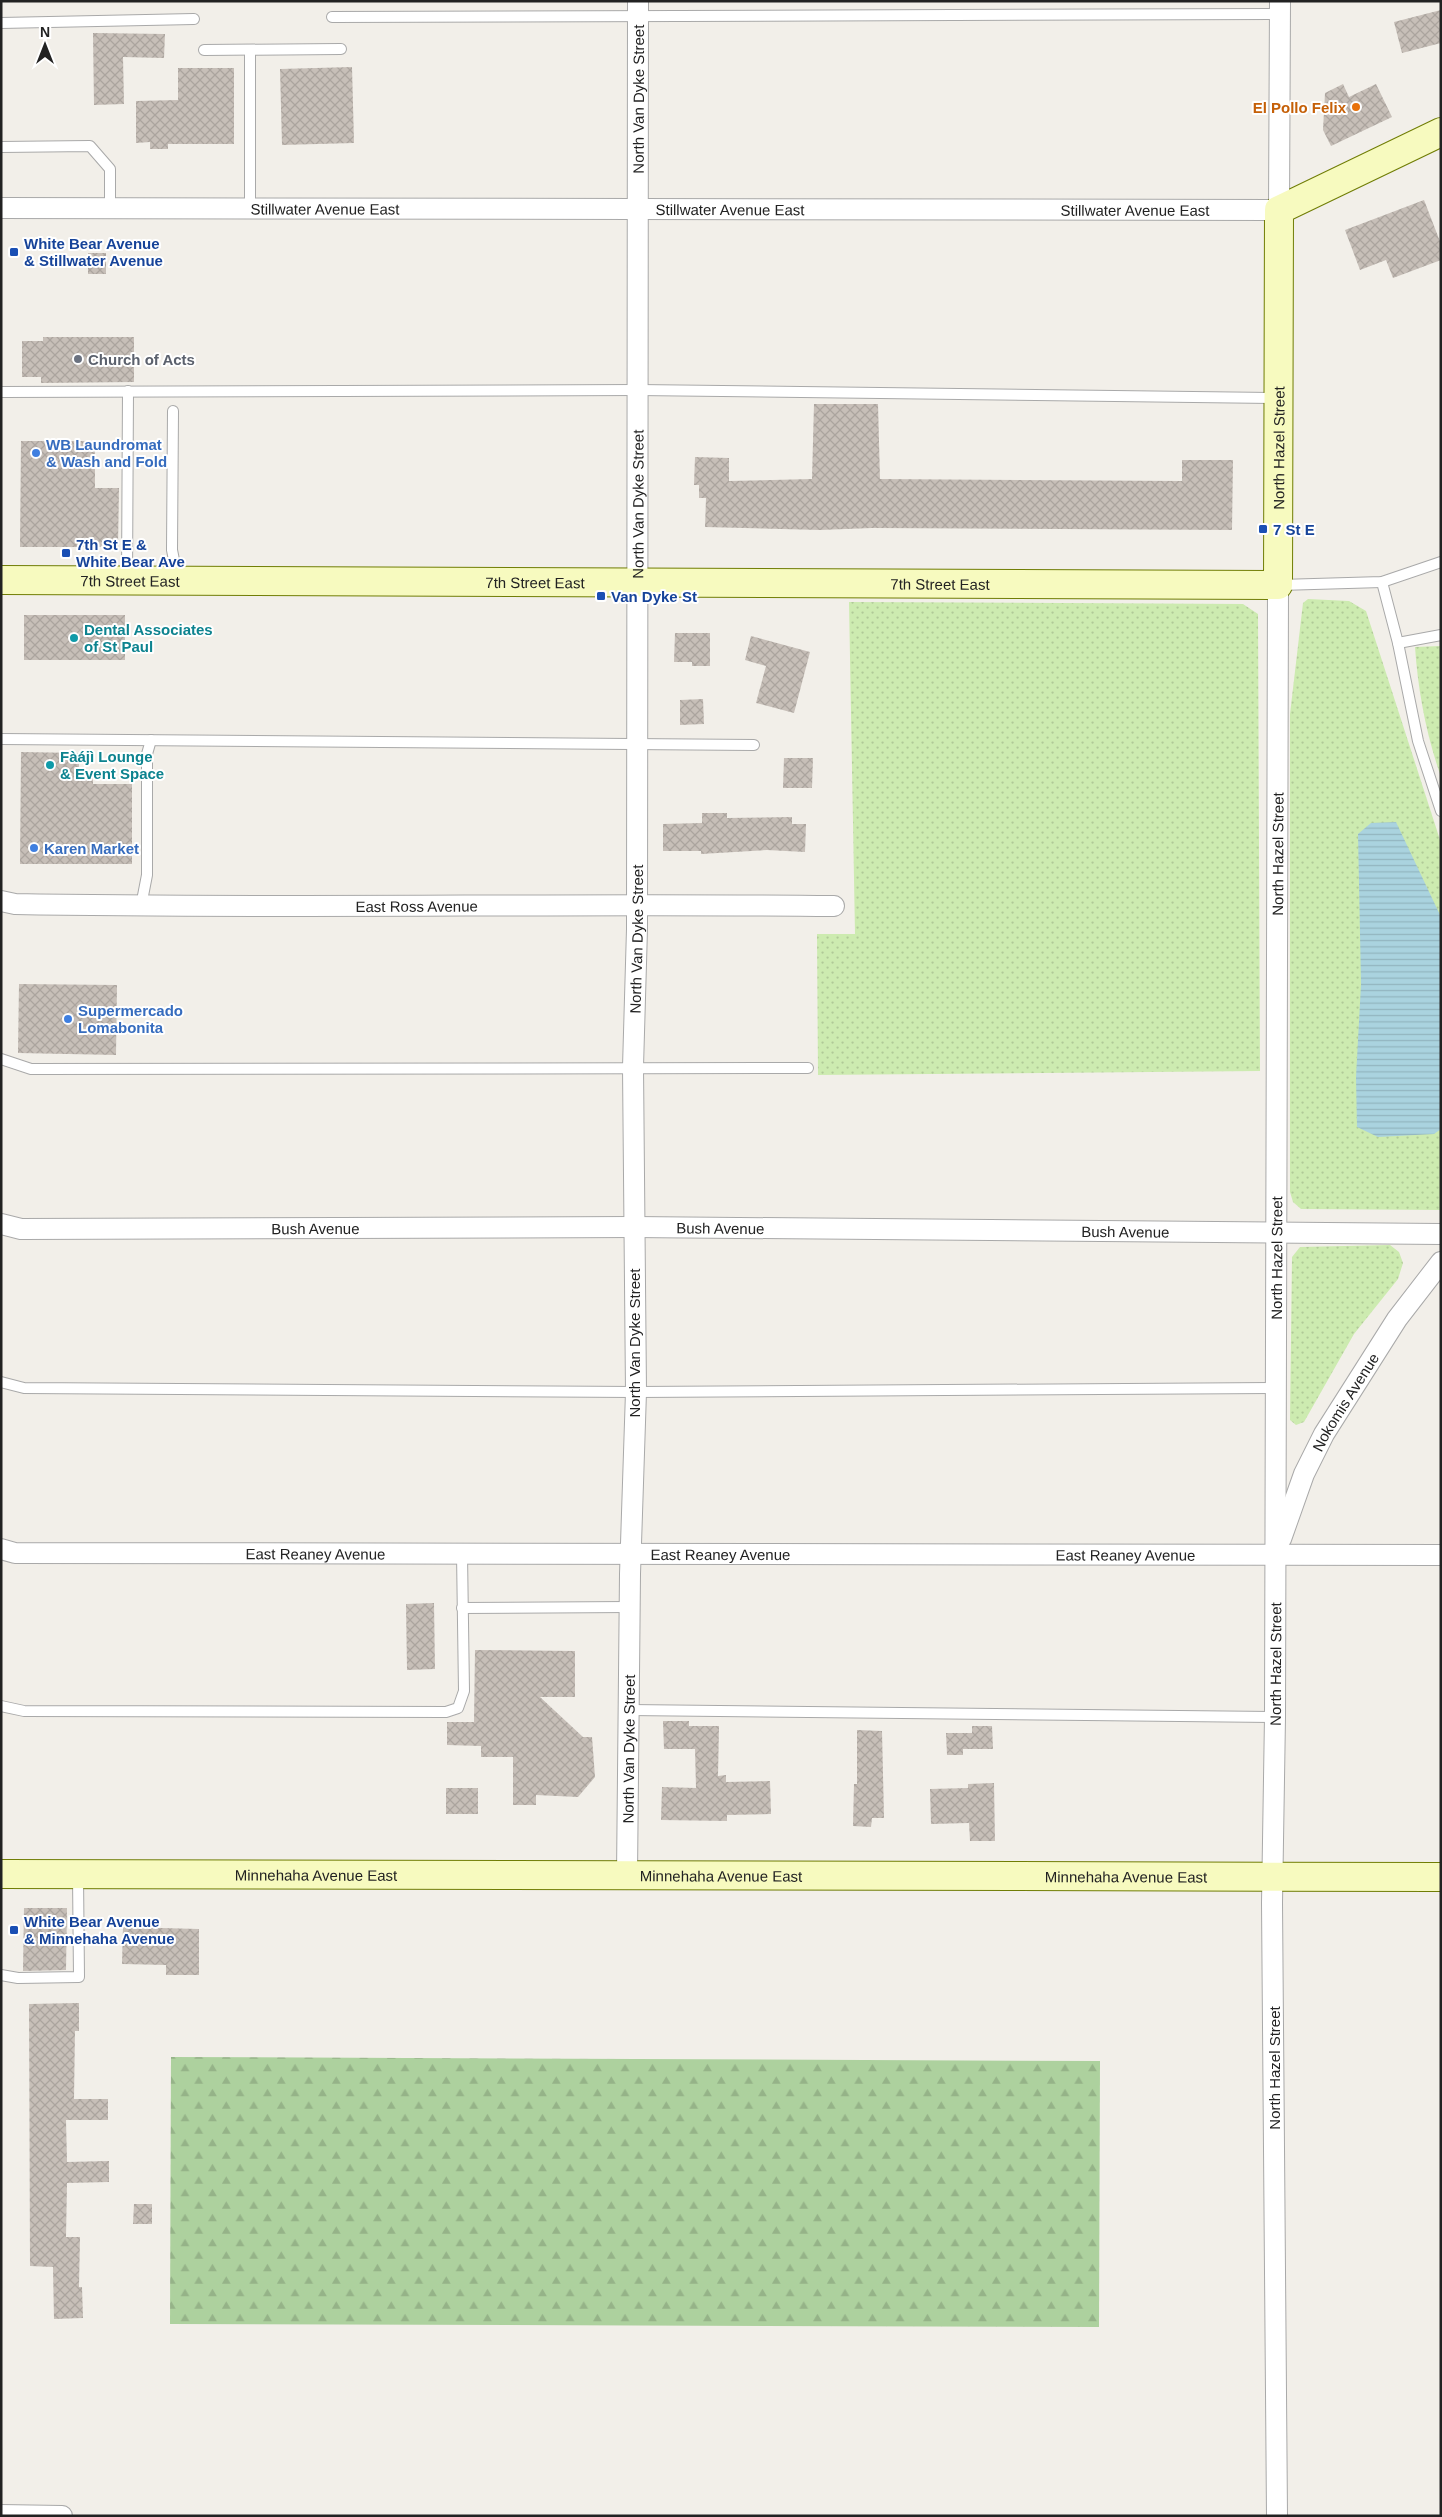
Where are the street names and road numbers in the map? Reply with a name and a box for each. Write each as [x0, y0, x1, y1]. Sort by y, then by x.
street label: North Van Dyke Street [629, 24, 646, 174]
street label: Stillwater Avenue East [250, 200, 400, 217]
street label: Stillwater Avenue East [655, 201, 805, 218]
street label: Stillwater Avenue East [1060, 201, 1210, 218]
street label: North Hazel Street [1270, 385, 1287, 510]
street label: North Van Dyke Street [629, 429, 646, 579]
street label: 7th Street East [80, 572, 181, 589]
street label: 7th Street East [485, 573, 585, 591]
street label: 7th Street East [890, 575, 990, 592]
street label: North Hazel Street [1269, 791, 1286, 916]
street label: North Van Dyke Street [626, 864, 646, 1014]
street label: East Ross Avenue [355, 897, 478, 914]
street label: North Hazel Street [1268, 1195, 1285, 1320]
street label: Bush Avenue [271, 1219, 359, 1237]
street label: Bush Avenue [676, 1219, 765, 1237]
street label: Bush Avenue [1081, 1222, 1170, 1240]
street label: North Van Dyke Street [626, 1268, 643, 1417]
street label: Nokomis Avenue [1308, 1350, 1382, 1454]
street label: East Reaney Avenue [245, 1545, 385, 1562]
street label: East Reaney Avenue [650, 1545, 790, 1563]
street label: East Reaney Avenue [1055, 1546, 1195, 1563]
street label: North Hazel Street [1266, 1601, 1284, 1726]
street label: North Van Dyke Street [619, 1674, 638, 1824]
street label: Minnehaha Avenue East [235, 1866, 398, 1883]
street label: Minnehaha Avenue East [640, 1867, 803, 1884]
street label: Minnehaha Avenue East [1045, 1868, 1208, 1885]
street label: North Hazel Street [1266, 2005, 1283, 2130]

